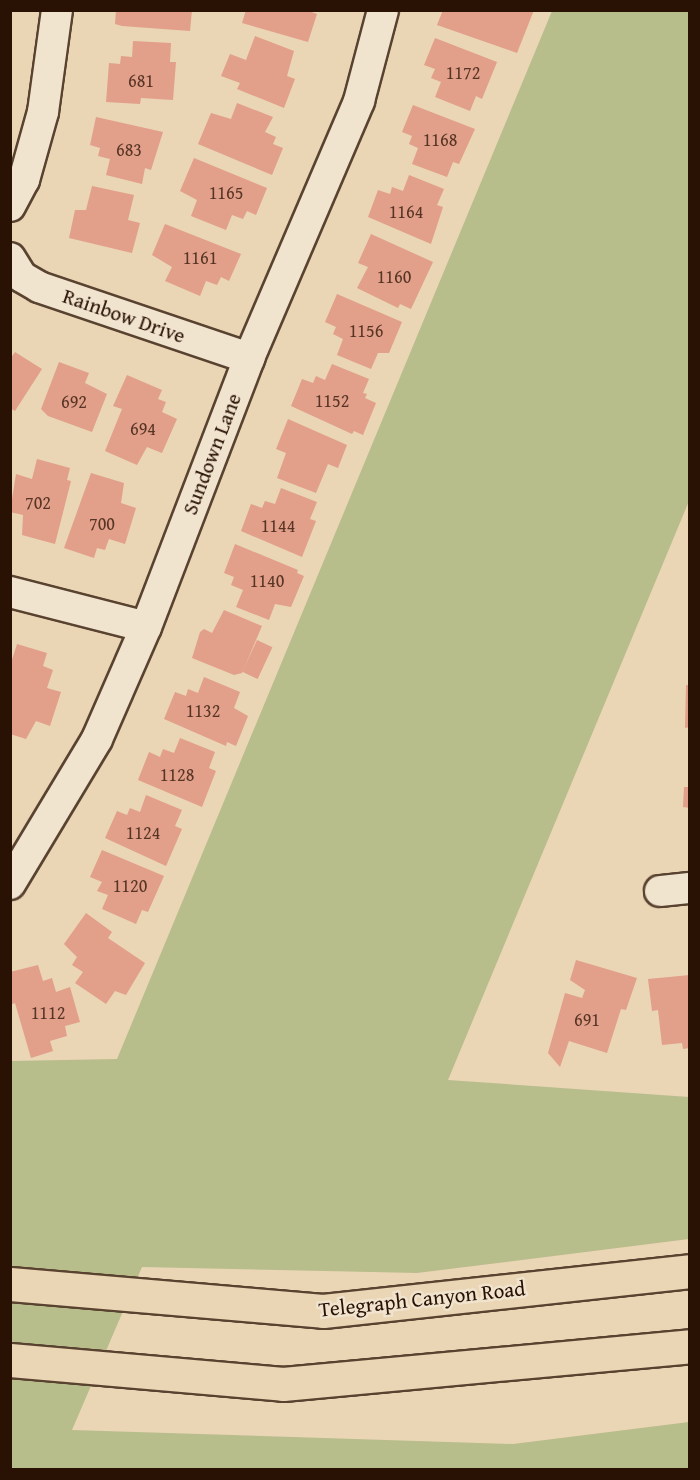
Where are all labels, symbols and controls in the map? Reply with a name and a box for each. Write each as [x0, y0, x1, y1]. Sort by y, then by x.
house number: 1172 [446, 62, 480, 84]
house number: 681 [128, 70, 154, 92]
house number: 1168 [423, 129, 457, 151]
house number: 683 [116, 139, 142, 161]
house number: 1165 [209, 182, 243, 204]
house number: 1164 [389, 201, 423, 223]
house number: 1161 [183, 247, 217, 269]
house number: 1160 [377, 266, 411, 288]
street label: Rainbow Drive [60, 283, 188, 349]
house number: 1156 [349, 320, 383, 342]
street label: Sundown Lane [177, 390, 247, 518]
house number: 1152 [315, 390, 349, 412]
house number: 692 [61, 391, 87, 413]
house number: 694 [130, 418, 156, 440]
house number: 702 [25, 492, 51, 514]
house number: 700 [89, 513, 115, 535]
house number: 1144 [261, 515, 295, 537]
house number: 1140 [250, 570, 284, 592]
house number: 1132 [186, 700, 220, 722]
house number: 1128 [160, 764, 194, 786]
house number: 1124 [126, 822, 160, 844]
house number: 1120 [113, 875, 147, 897]
house number: 1112 [31, 1002, 65, 1024]
house number: 691 [574, 1009, 600, 1031]
street label: Telegraph Canyon Road [318, 1276, 526, 1322]

